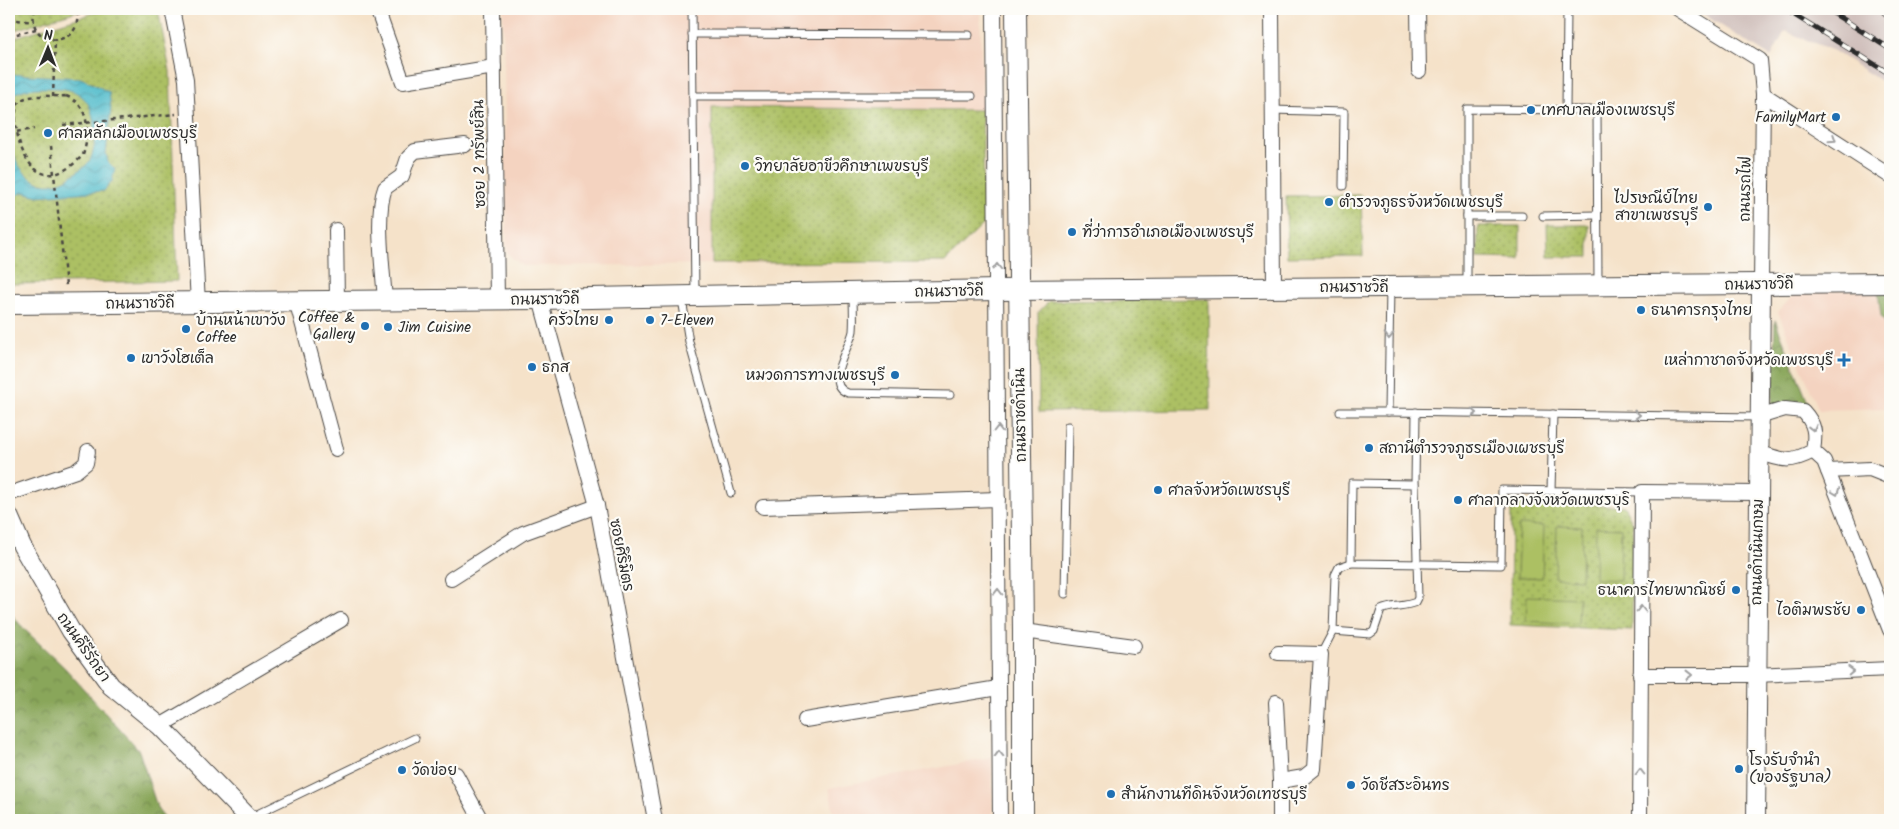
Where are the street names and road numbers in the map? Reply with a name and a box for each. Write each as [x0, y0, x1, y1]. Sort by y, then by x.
street label: ซอย 2 ทรัพย์สิน [467, 99, 493, 209]
street label: ถนนรถไฟ [1733, 156, 1759, 222]
street label: ถนนราชวิถี [1724, 272, 1794, 298]
street label: ถนนราชวิถี [1319, 276, 1389, 300]
street label: ถนนราชวิถี [914, 279, 984, 305]
street label: ถนนราชวิถี [510, 287, 580, 313]
street label: ถนนราชวิถี [105, 291, 175, 317]
street label: ถนนราชดำเนิน [1008, 368, 1034, 462]
street label: ถนนดำเนินเกษม [1745, 498, 1771, 606]
street label: ซอยศิริมิตร [602, 517, 640, 594]
street label: ถนนคีรีรัถยา [50, 608, 116, 687]

